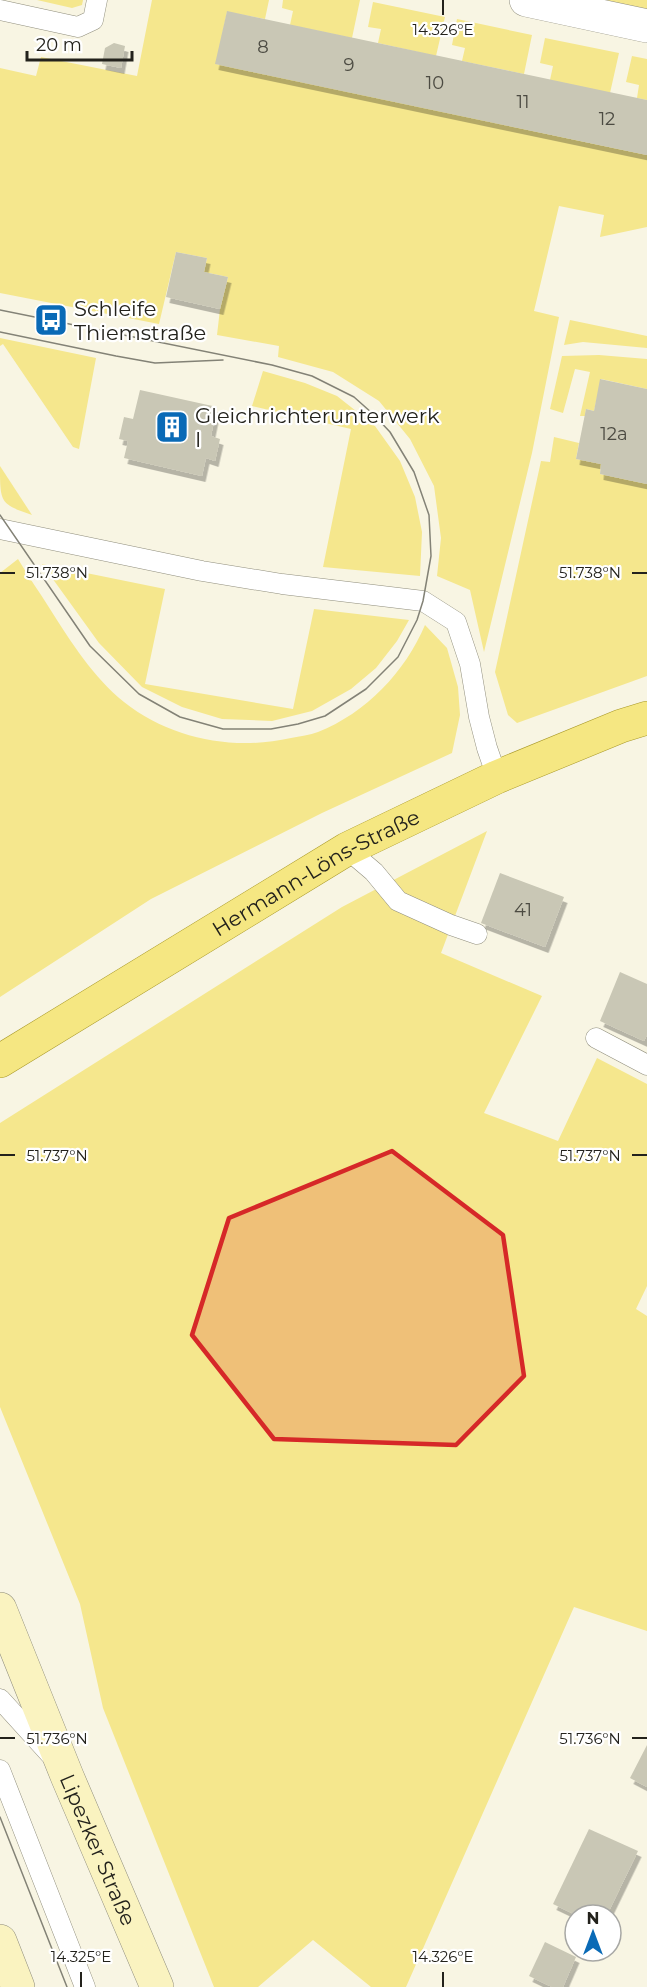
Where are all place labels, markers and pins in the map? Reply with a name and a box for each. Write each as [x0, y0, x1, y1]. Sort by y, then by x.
place label: Schleife Thiemstraße [74, 296, 206, 345]
bus stop icon: Schleife Thiemstraße [33, 302, 69, 338]
place label: Gleichrichterunterwerk I [195, 403, 440, 452]
building icon: Gleichrichterunterwerk I [154, 409, 190, 445]

